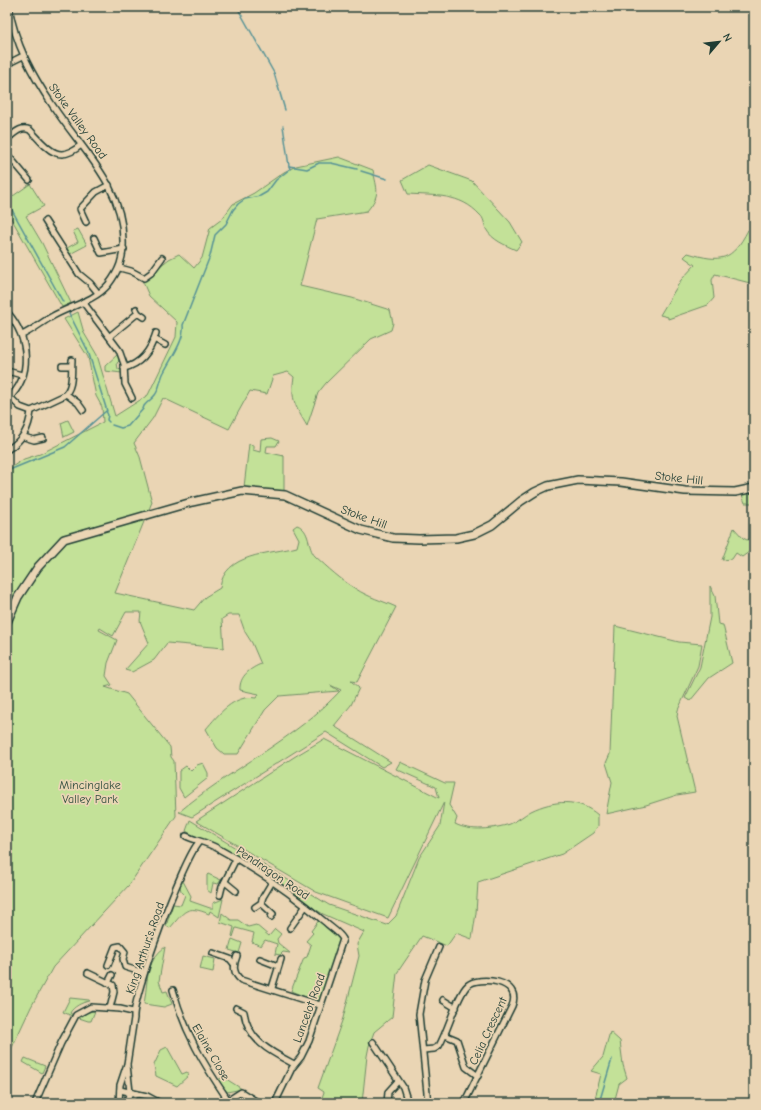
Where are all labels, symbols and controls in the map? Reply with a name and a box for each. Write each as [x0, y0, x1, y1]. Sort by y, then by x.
north arrow [699, 22, 739, 62]
text: N [720, 31, 735, 44]
street label: Stoke Valley Road [46, 80, 110, 162]
street label: Stoke Hill [654, 469, 704, 487]
street label: Stoke Hill [339, 502, 389, 532]
park label: Mincinglake Valley Park [59, 778, 121, 806]
street label: Pendragon Road [234, 843, 312, 903]
street label: King Arthur's Road [123, 900, 167, 996]
street label: Lancelot Road [290, 971, 328, 1045]
street label: Celia Crescent [466, 994, 510, 1067]
street label: Elaine Close [189, 1021, 233, 1083]

